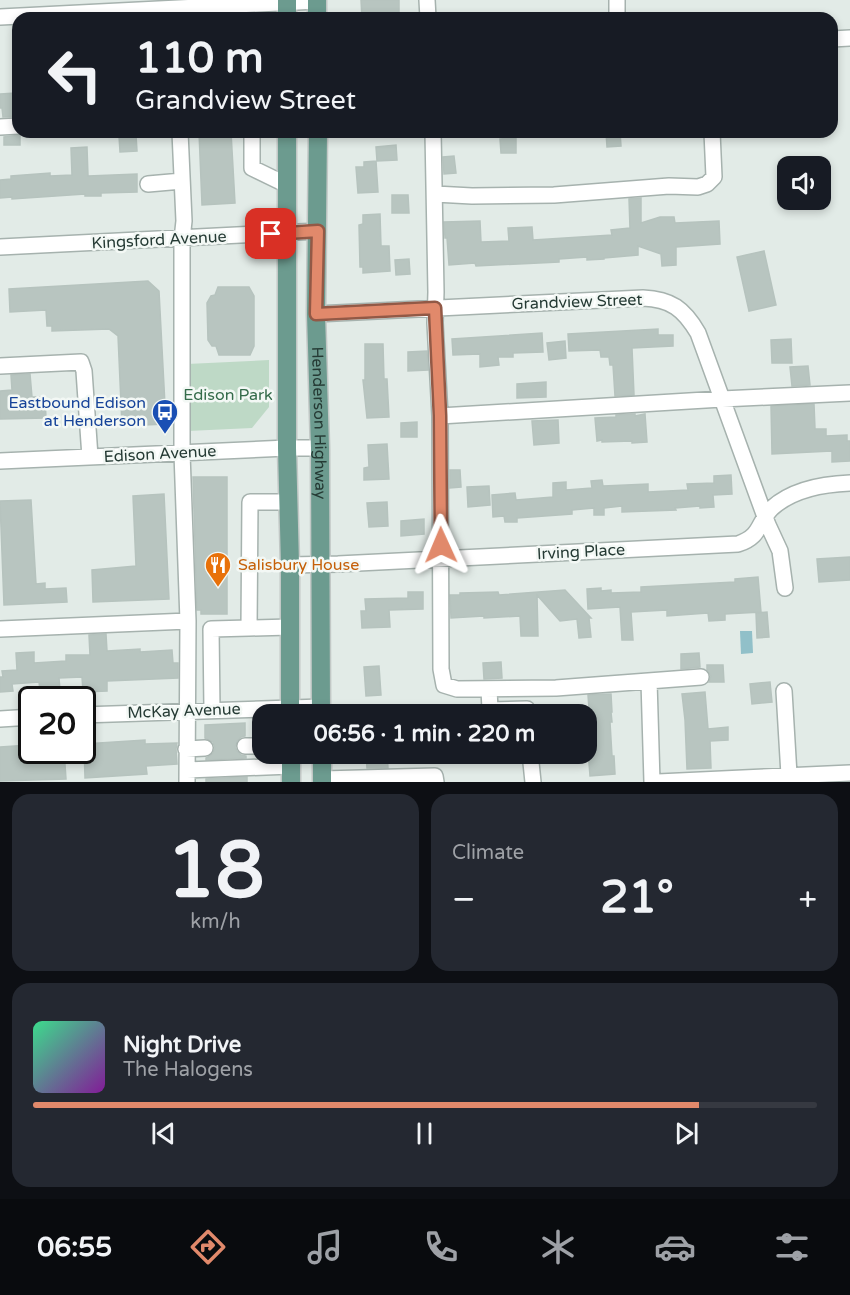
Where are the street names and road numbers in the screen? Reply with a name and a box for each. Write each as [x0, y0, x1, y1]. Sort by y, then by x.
street label: Kingsford Avenue [91, 226, 227, 254]
street label: Grandview Street [511, 290, 643, 314]
street label: Henderson Highway [307, 346, 330, 500]
street label: Edison Avenue [103, 441, 217, 467]
street label: Irving Place [536, 540, 626, 564]
street label: McKay Avenue [127, 699, 241, 723]

